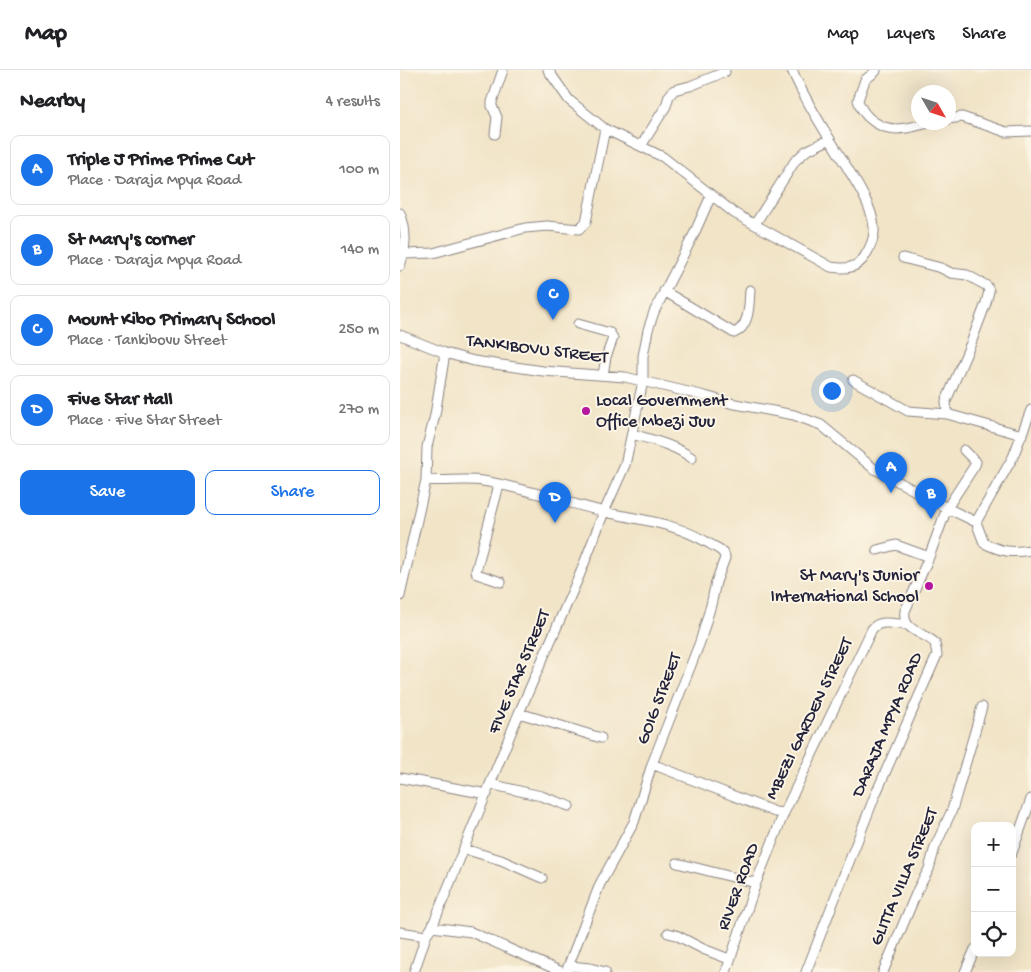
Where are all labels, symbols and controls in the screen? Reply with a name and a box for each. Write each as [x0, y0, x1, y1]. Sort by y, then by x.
text: Map [25, 20, 67, 49]
text: Map [827, 24, 859, 45]
text: Layers [887, 24, 934, 45]
text: Share [962, 24, 1006, 45]
north arrow [911, 85, 956, 130]
text: Nearby [20, 90, 85, 115]
text: 4 results [325, 93, 380, 112]
text: Triple J Prime Prime Cut [68, 149, 254, 172]
text: A [32, 161, 42, 180]
text: 100 m [339, 161, 379, 180]
text: Place · Daraja Mpya Road [68, 172, 241, 191]
text: St Mary's corner [68, 229, 194, 252]
text: B [33, 241, 41, 260]
text: 140 m [341, 241, 379, 260]
text: Place · Daraja Mpya Road [68, 252, 241, 271]
pin: C [537, 279, 569, 320]
text: Mount Kibo Primary School [68, 309, 276, 332]
text: C [33, 321, 41, 340]
text: 250 m [339, 321, 379, 340]
street label: TANKIBOVU STREET [464, 331, 610, 369]
text: Place · Tankibovu Street [68, 332, 227, 351]
your location [819, 378, 845, 404]
text: Five Star Hall [68, 389, 173, 412]
place label: Local Government Office Mbezi Juu [596, 391, 729, 433]
text: D [32, 401, 42, 420]
text: 270 m [339, 401, 379, 420]
marker: Local Government Office Mbezi Juu [580, 405, 592, 417]
text: Place · Five Star Street [68, 412, 221, 431]
pin: A [875, 452, 907, 493]
button: Save [20, 470, 195, 515]
button: Share [205, 470, 380, 515]
pin: B [915, 478, 947, 519]
pin: D [539, 482, 571, 523]
place label: St Mary's Junior International School [770, 566, 921, 608]
marker: St Mary's Junior International School [923, 580, 935, 592]
street label: FIVE STAR STREET [484, 606, 556, 738]
street label: MBEZI GARDEN STREET [762, 634, 859, 803]
street label: GOIG STREET [633, 649, 687, 748]
street label: DARAJA MPYA ROAD [848, 649, 928, 801]
street label: GLITTA VILLA STREET [867, 804, 944, 949]
map controls [971, 822, 1016, 957]
button: + [971, 822, 1016, 867]
street label: RIVER ROAD [714, 840, 765, 933]
button: − [971, 867, 1016, 912]
button: locate [971, 912, 1016, 957]

